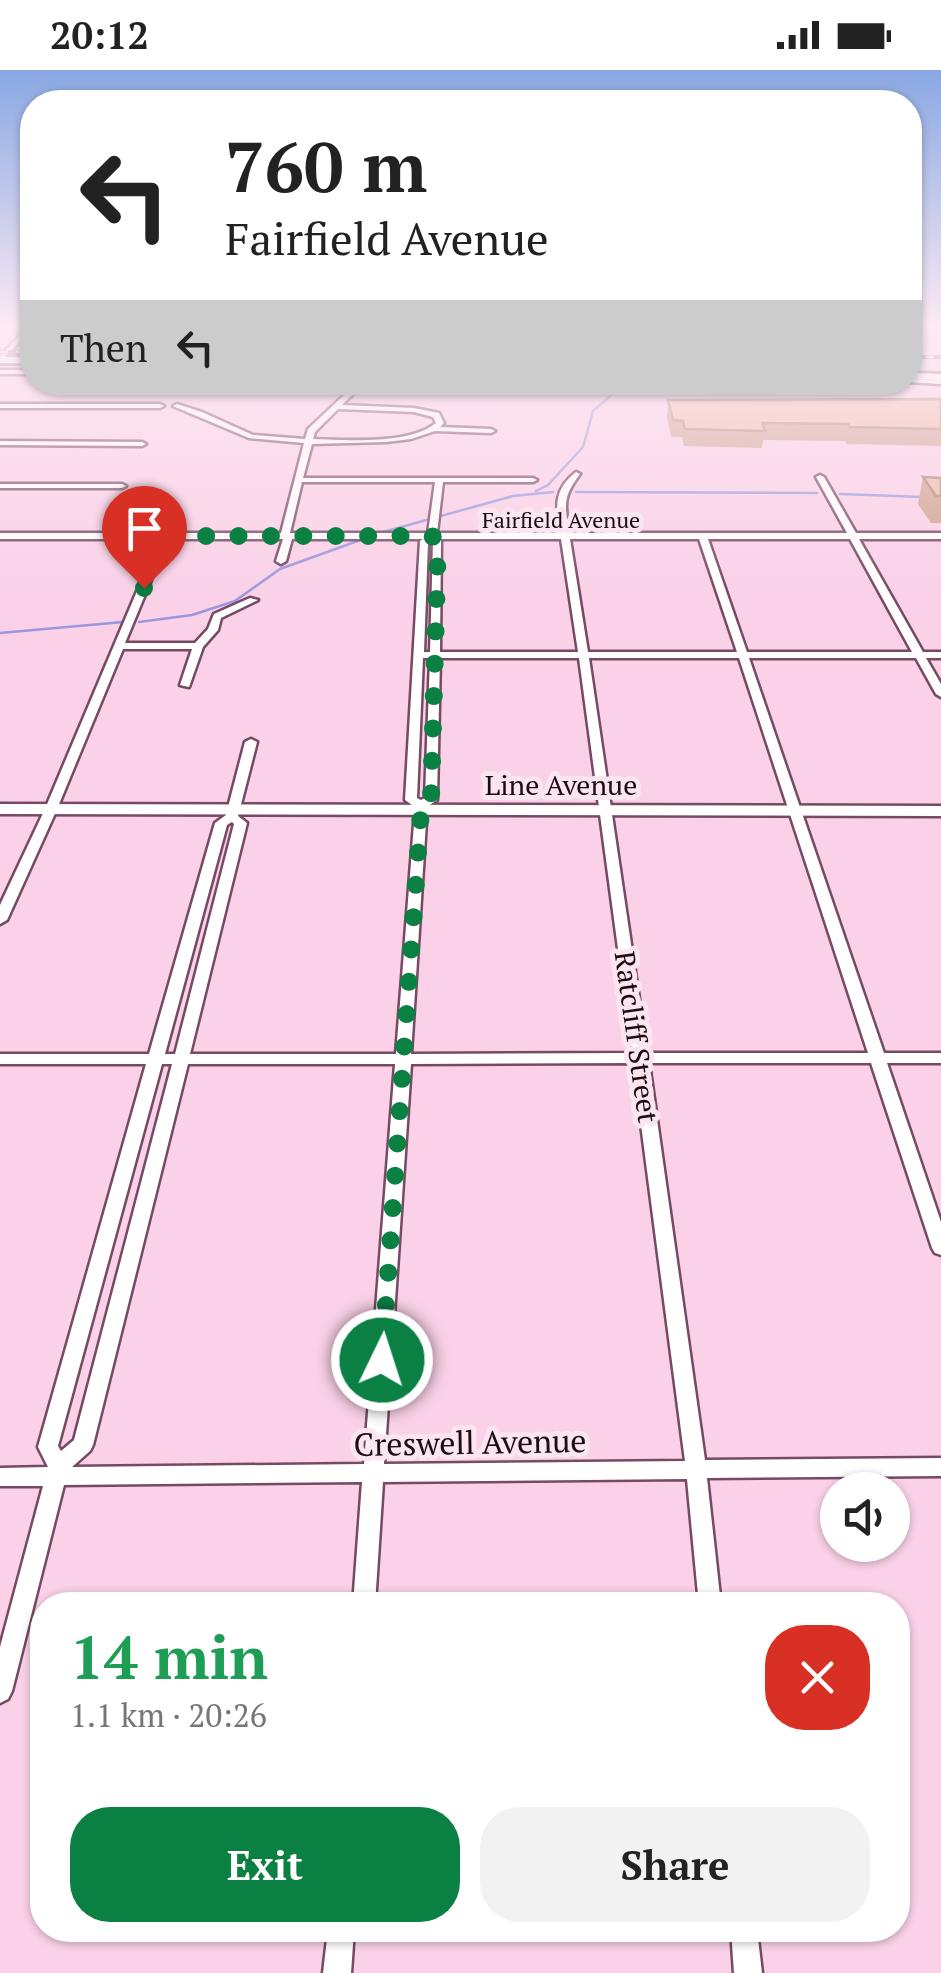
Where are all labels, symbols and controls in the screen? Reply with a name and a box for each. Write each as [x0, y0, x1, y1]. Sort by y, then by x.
text: 20:12 [50, 10, 149, 60]
text: 760 m [225, 119, 427, 212]
icon: left [60, 130, 190, 260]
text: Fairfield Avenue [225, 208, 549, 268]
icon: left [168, 320, 223, 375]
text: Then [60, 323, 148, 373]
pin [102, 486, 187, 589]
icon: arrive [117, 501, 172, 556]
street label: Fairfield Avenue [482, 505, 640, 534]
street label: Line Avenue [485, 766, 637, 803]
street label: Ratcliff Street [607, 949, 667, 1126]
position arrow [330, 1308, 434, 1412]
street label: Creswell Avenue [353, 1419, 587, 1465]
map controls [820, 1472, 910, 1562]
button: sound [820, 1472, 910, 1562]
text: 14 min [70, 1617, 268, 1696]
button: close [765, 1625, 870, 1730]
text: 1.1 km · 20:26 [70, 1694, 267, 1736]
button: Exit [70, 1807, 460, 1922]
button: Share [480, 1807, 870, 1922]

